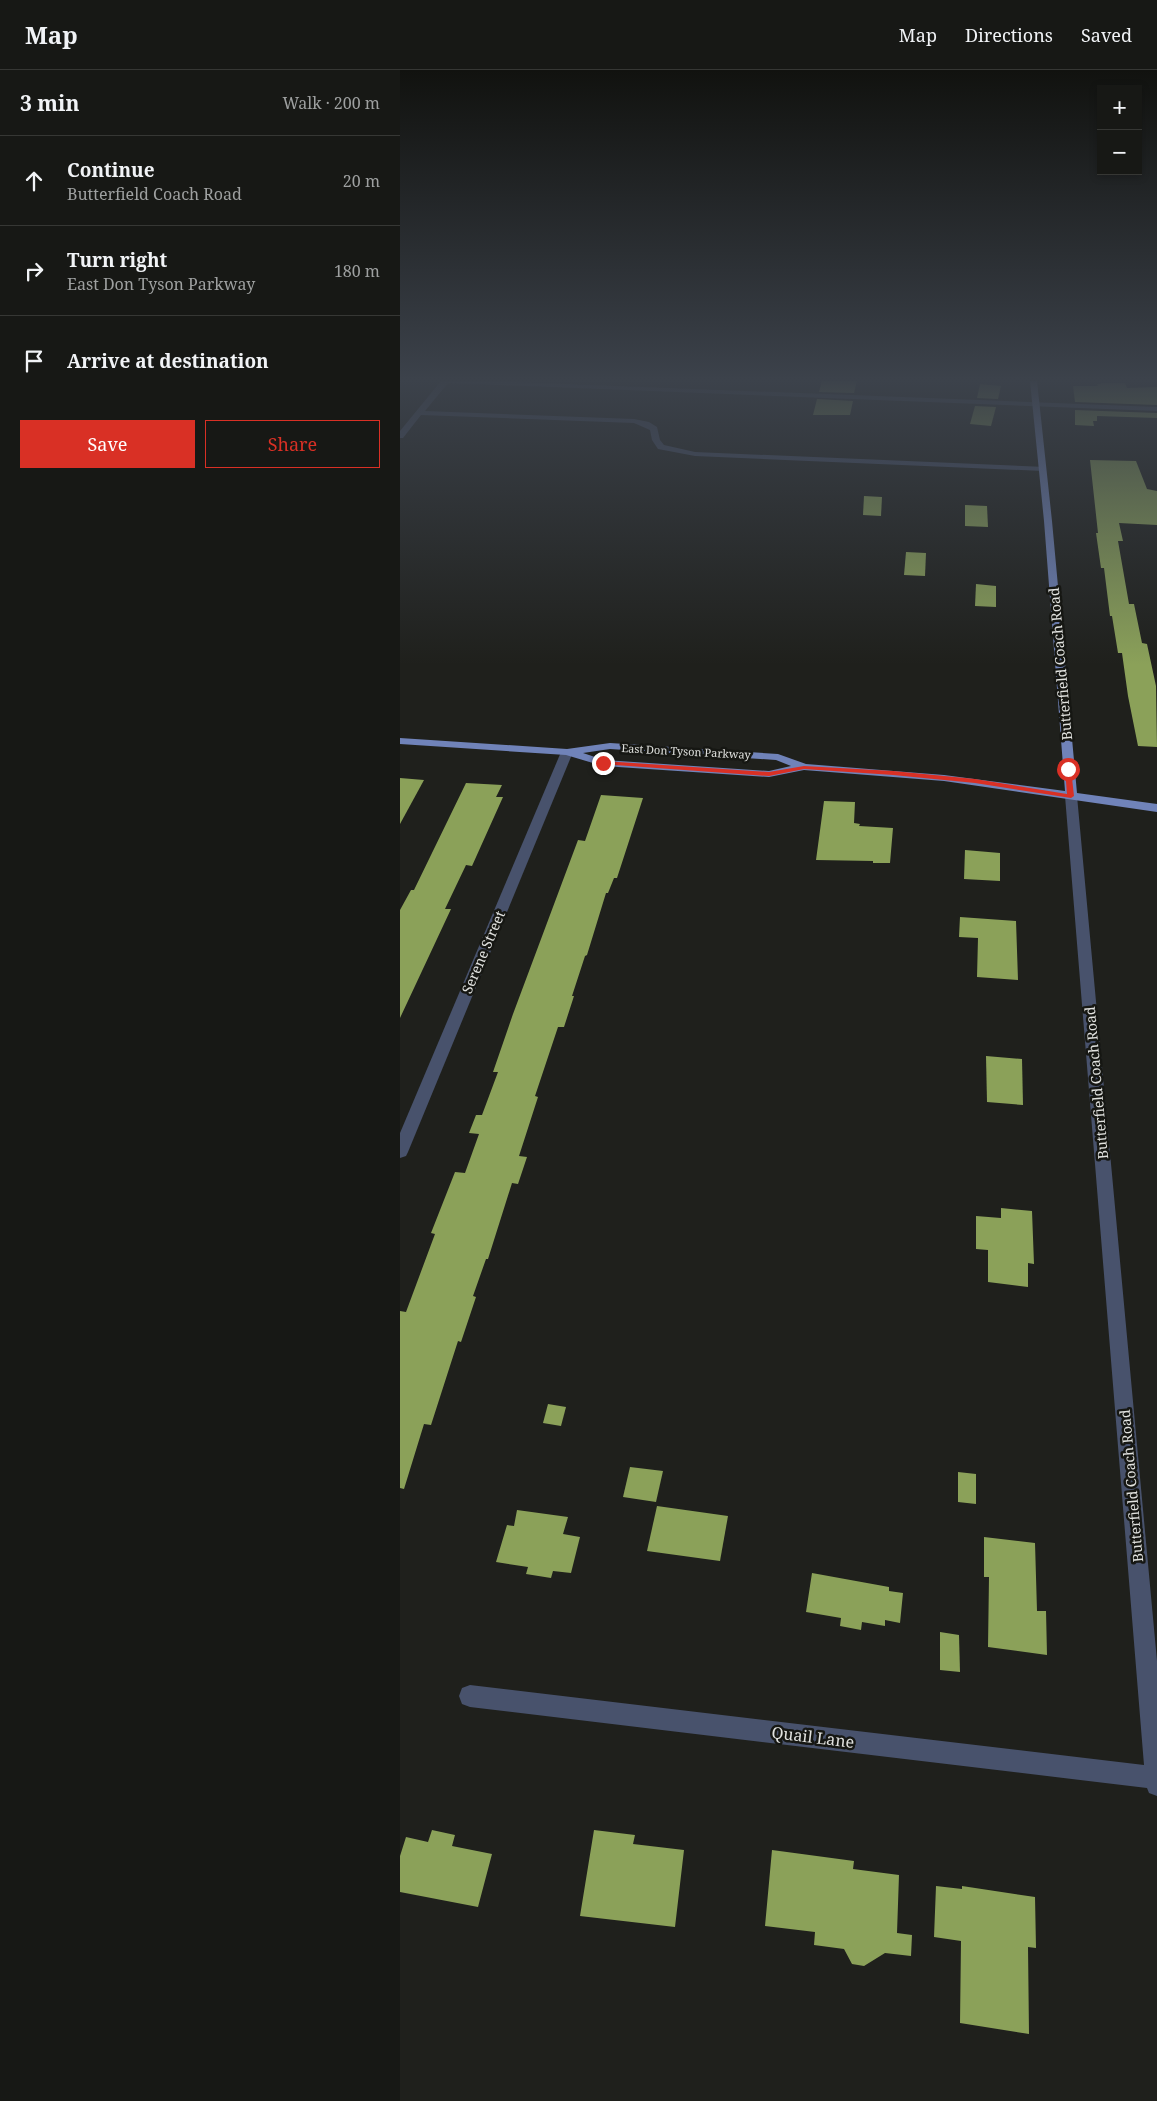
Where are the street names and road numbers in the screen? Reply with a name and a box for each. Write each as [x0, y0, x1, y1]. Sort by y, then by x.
street label: Butterfield Coach Road [1044, 587, 1076, 741]
street label: East Don Tyson Parkway [621, 740, 752, 762]
street label: Serene Street [457, 908, 509, 996]
street label: Butterfield Coach Road [1080, 1006, 1112, 1160]
street label: Butterfield Coach Road [1115, 1409, 1147, 1563]
street label: Quail Lane [770, 1721, 856, 1753]

